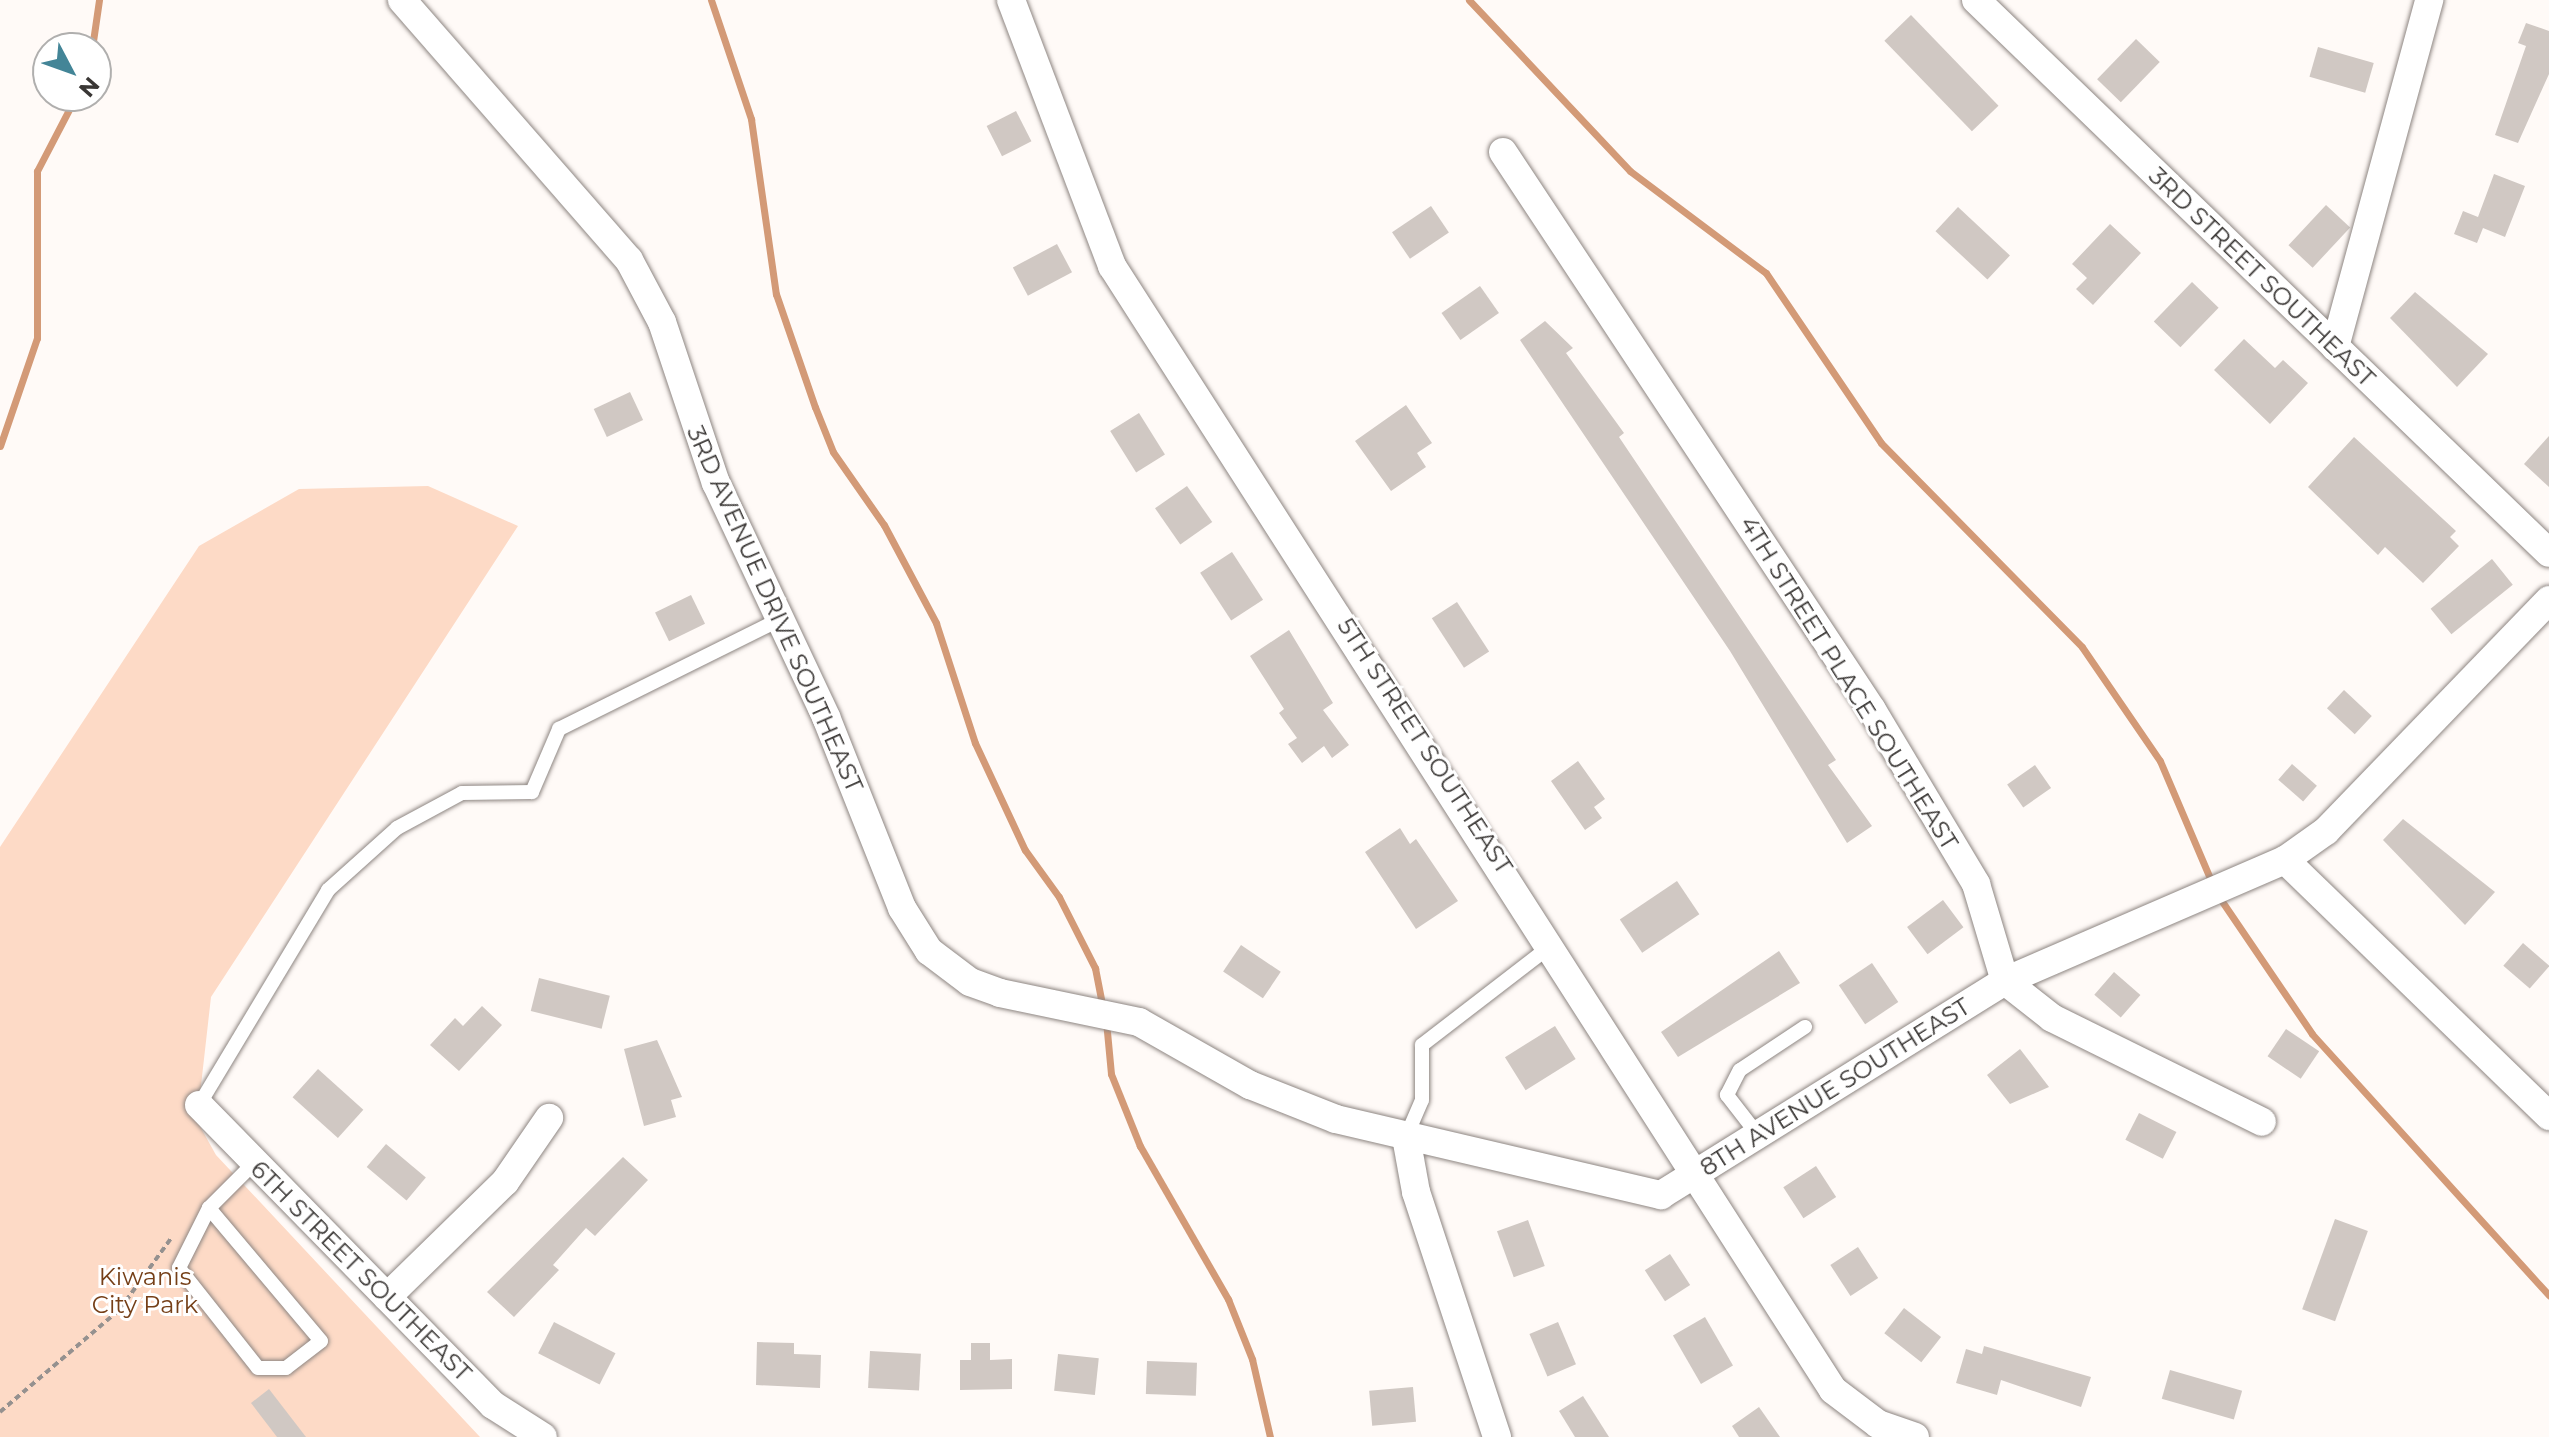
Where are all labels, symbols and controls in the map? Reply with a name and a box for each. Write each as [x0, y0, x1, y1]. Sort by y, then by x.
north arrow [32, 32, 112, 112]
text: N [73, 71, 105, 102]
street label: 3RD STREET SOUTHEAST [2143, 161, 2381, 393]
street label: 3RD AVENUE DRIVE SOUTHEAST [681, 421, 869, 797]
street label: 4TH STREET PLACE SOUTHEAST [1734, 511, 1964, 855]
street label: 5TH STREET SOUTHEAST [1331, 613, 1519, 879]
street label: 8TH AVENUE SOUTHEAST [1695, 992, 1975, 1182]
street label: 6TH STREET SOUTHEAST [245, 1155, 477, 1387]
park label: Kiwanis City Park [92, 1263, 198, 1319]

